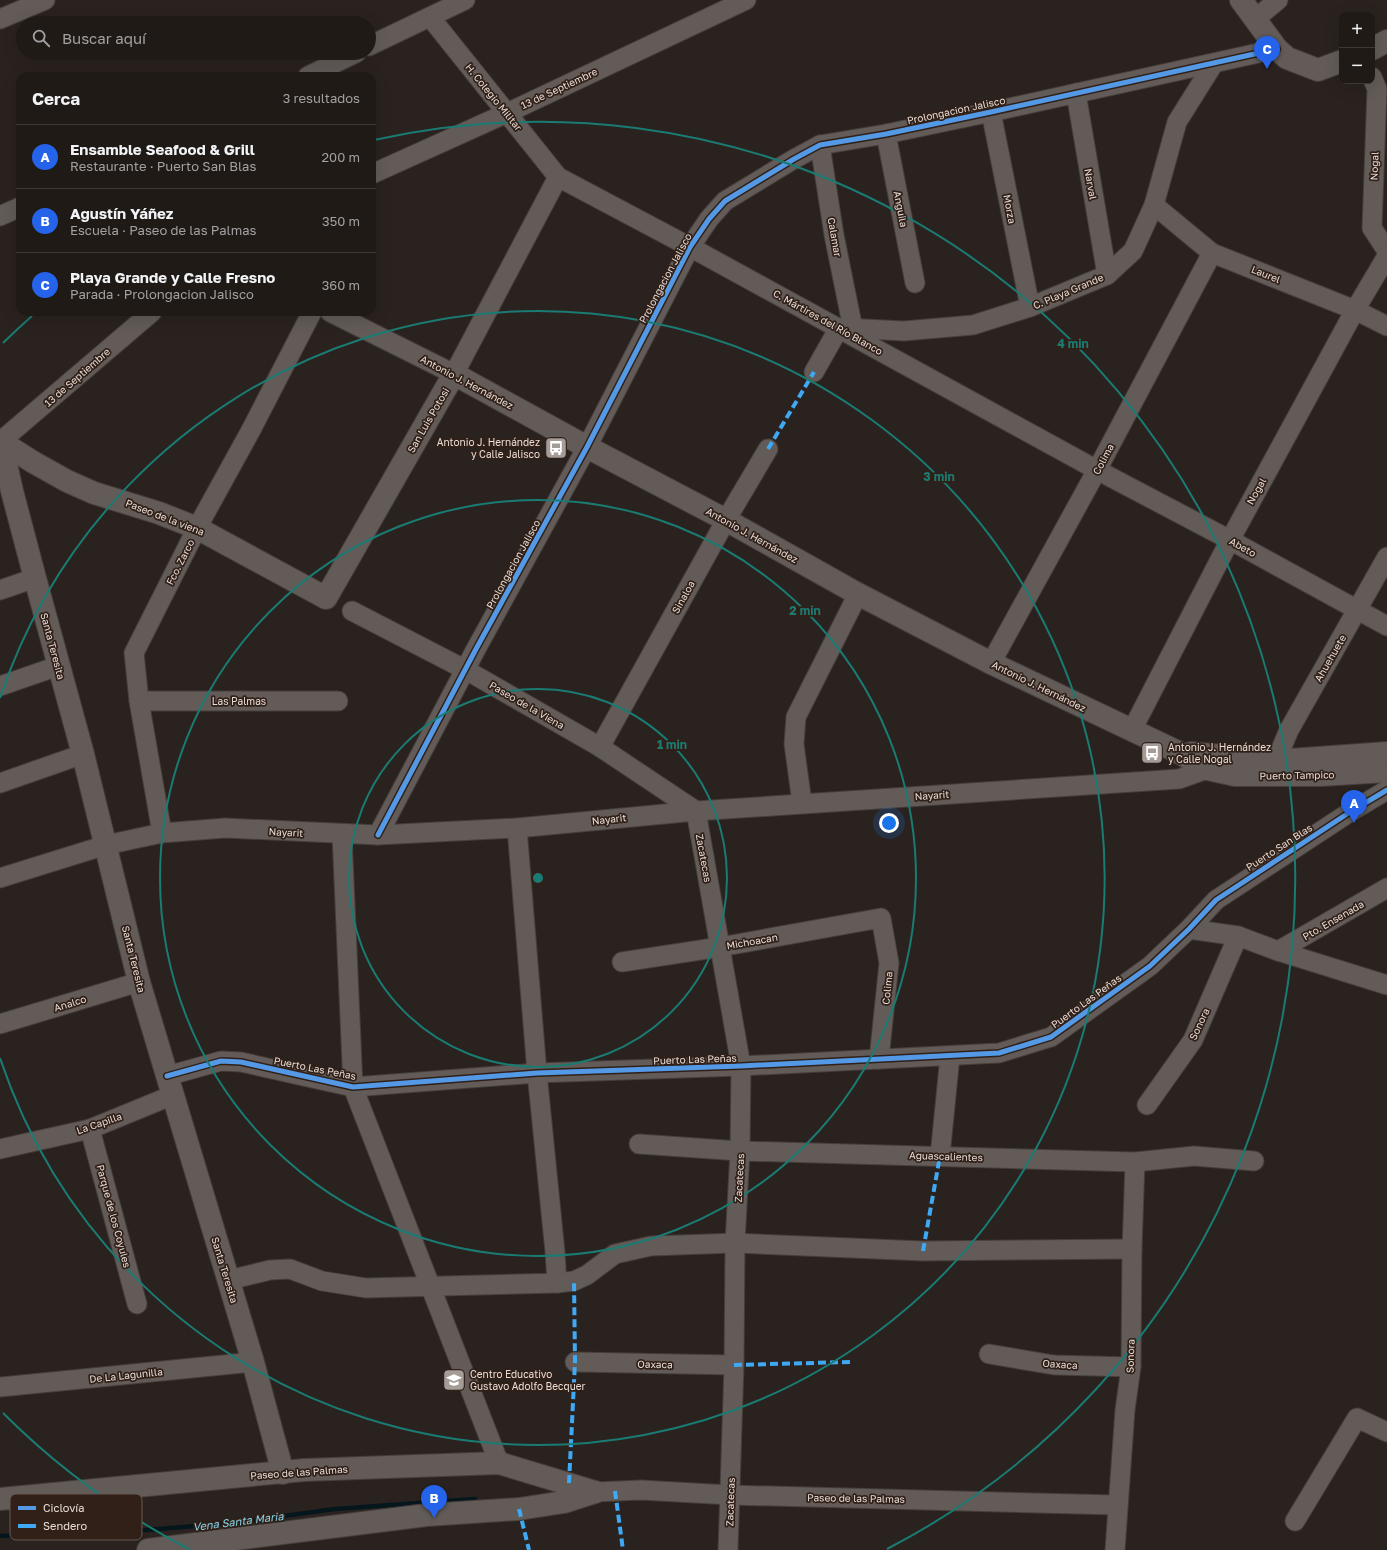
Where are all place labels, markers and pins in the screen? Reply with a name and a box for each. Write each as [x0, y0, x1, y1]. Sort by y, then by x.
pin: C [1254, 36, 1280, 69]
bus stop icon: Antonio J. Hernández y Calle Jalisco [543, 435, 569, 461]
place label: Antonio J. Hernández y Calle Jalisco [437, 436, 540, 460]
bus stop icon: Antonio J. Hernández y Calle Nogal [1139, 740, 1165, 766]
place label: Antonio J. Hernández y Calle Nogal [1168, 741, 1271, 765]
pin: A [1341, 790, 1367, 823]
centre of rings [531, 871, 545, 885]
school or university icon: Centro Educativo Gustavo Adolfo Becquer [441, 1367, 467, 1393]
place label: Centro Educativo Gustavo Adolfo Becquer [470, 1368, 585, 1392]
pin: B [421, 1485, 447, 1518]

